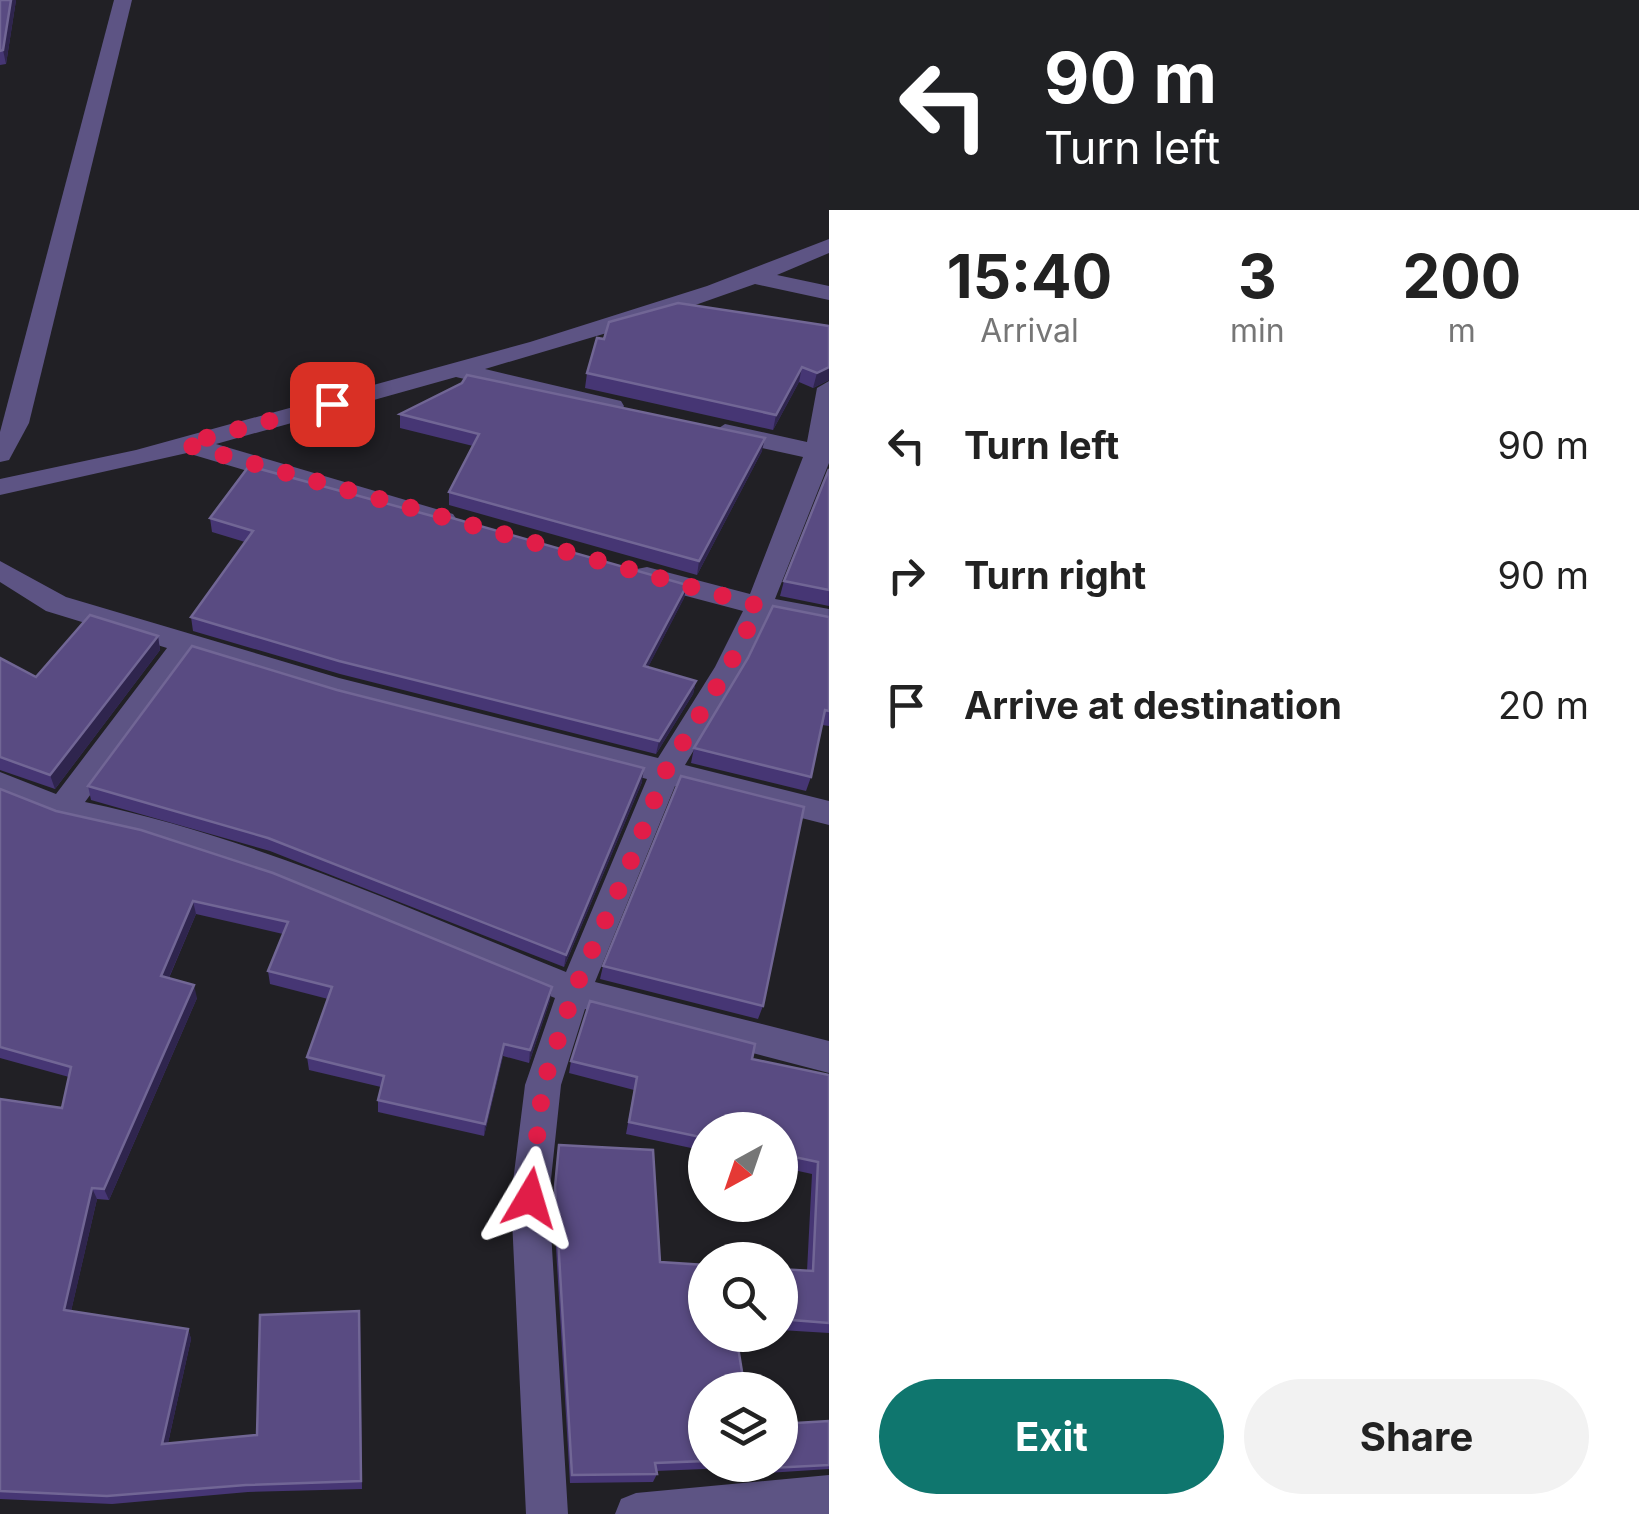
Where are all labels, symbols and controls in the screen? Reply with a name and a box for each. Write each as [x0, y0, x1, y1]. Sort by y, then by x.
text: 90 m [1044, 35, 1217, 120]
icon: left [879, 40, 1009, 170]
text: Turn left [1044, 120, 1220, 175]
text: 15:40 [947, 240, 1112, 312]
text: 3 [1238, 240, 1277, 312]
text: 200 [1402, 240, 1521, 312]
text: Arrival [980, 311, 1079, 350]
text: min [1230, 311, 1285, 350]
text: m [1448, 311, 1476, 350]
pin [290, 362, 375, 447]
icon: arrive [305, 377, 360, 432]
icon: left [879, 418, 934, 473]
text: Turn left [964, 422, 1119, 468]
text: 90 m [1497, 422, 1589, 468]
icon: right [879, 548, 934, 603]
text: Turn right [964, 552, 1146, 598]
text: 90 m [1497, 552, 1589, 598]
icon: arrive [879, 678, 934, 733]
text: Arrive at destination [964, 682, 1342, 728]
text: 20 m [1498, 682, 1589, 728]
north arrow [688, 1112, 798, 1222]
map controls [688, 1112, 798, 1482]
position arrow [478, 1146, 582, 1250]
button: search [688, 1242, 798, 1352]
button: layers [688, 1372, 798, 1482]
button: Exit [879, 1379, 1224, 1494]
button: Share [1244, 1379, 1589, 1494]

